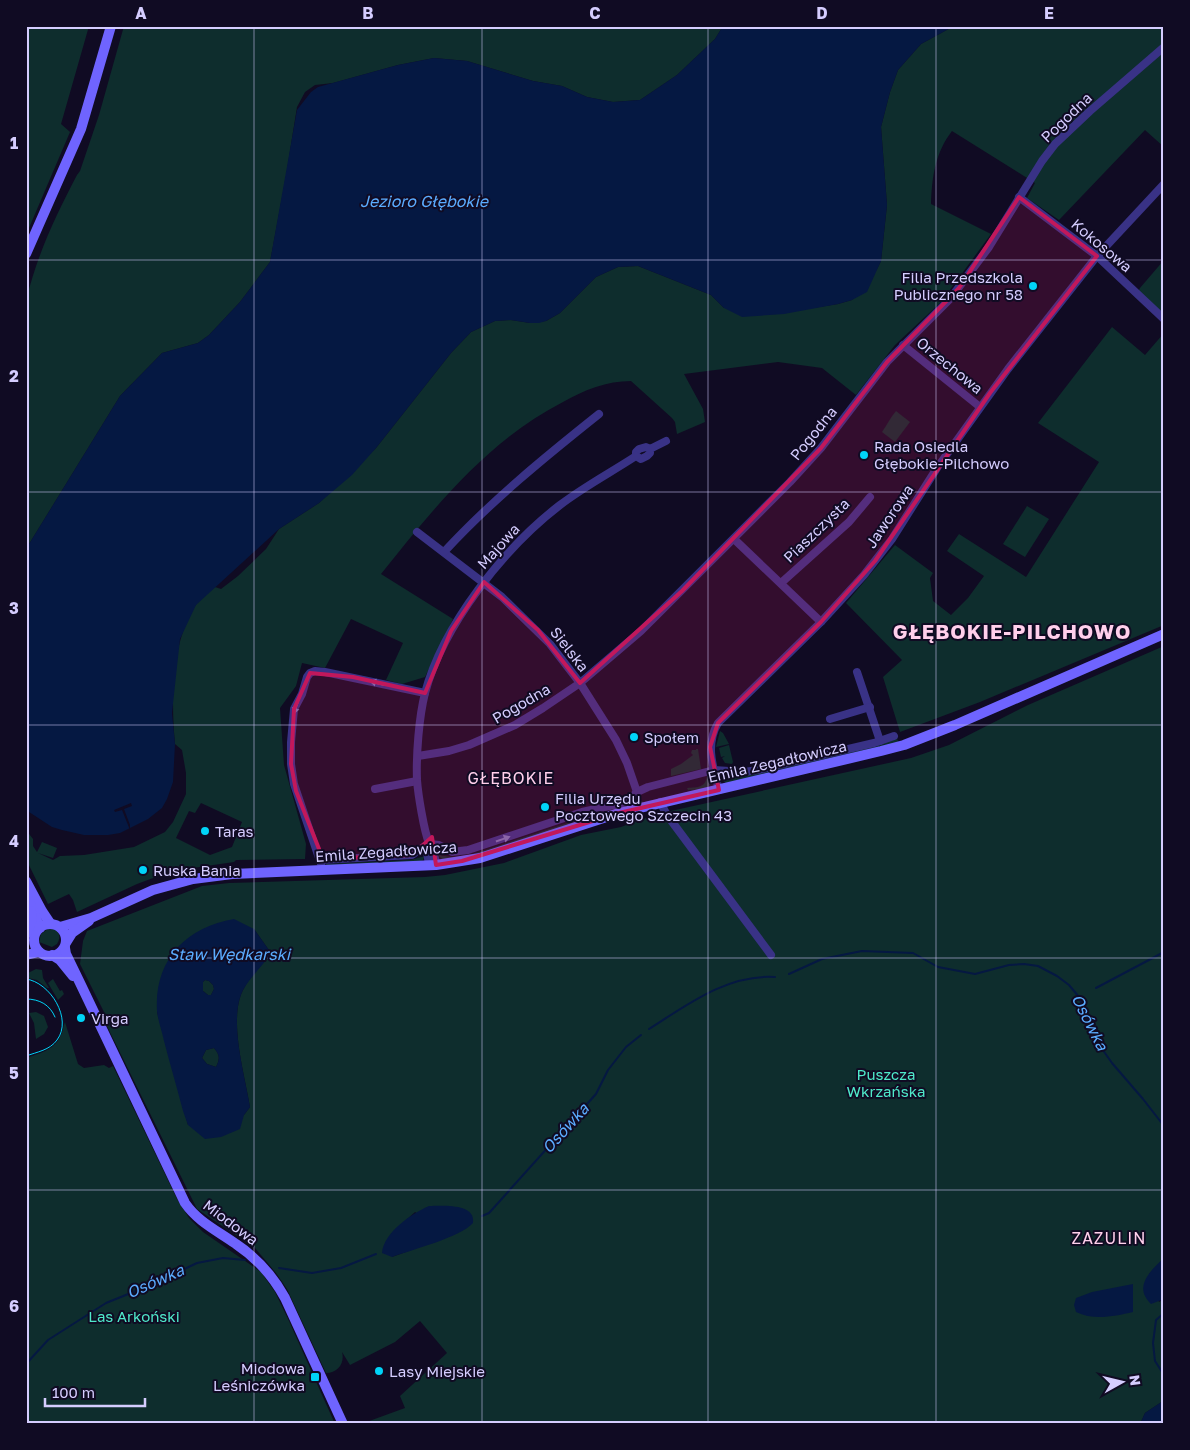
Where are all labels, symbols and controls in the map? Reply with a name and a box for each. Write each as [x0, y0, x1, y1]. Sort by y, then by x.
text: A [135, 3, 147, 23]
text: B [362, 3, 374, 23]
text: C [589, 3, 601, 23]
text: D [816, 3, 828, 23]
text: E [1044, 3, 1054, 23]
street label: Pogodna [1037, 88, 1095, 146]
text: 1 [10, 133, 18, 153]
water label: Jezioro Głębokie [360, 191, 490, 211]
street label: Kokosowa [1068, 215, 1136, 275]
place label: Filia Przedszkola Publicznego nr 58 [894, 268, 1023, 303]
marker: Filia Przedszkola Publicznego nr 58 [1027, 280, 1039, 292]
street label: Orzechowa [913, 333, 987, 397]
text: 2 [9, 366, 19, 386]
street label: Pogodna [786, 403, 840, 463]
place label: Rada Osiedla Głębokie-Pilchowo [874, 437, 1009, 472]
marker: Rada Osiedla Głębokie-Pilchowo [858, 449, 870, 461]
street label: Jaworowa [861, 481, 917, 551]
street label: Piaszczysta [779, 494, 853, 566]
street label: Majowa [473, 520, 523, 572]
text: 3 [9, 598, 19, 618]
district label: GŁĘBOKIE-PILCHOWO [893, 619, 1131, 643]
street label: Sielska [547, 623, 593, 675]
one-way arrow [370, 679, 385, 687]
street label: Pogodna [489, 679, 553, 727]
one-way arrow [292, 700, 300, 715]
place label: Społem [644, 728, 699, 746]
marker: Społem [628, 731, 640, 743]
street label: Emila Zegadłowicza [706, 736, 848, 786]
district label: GŁĘBOKIE [468, 768, 554, 788]
place label: Filia Urzędu Pocztowego Szczecin 43 [555, 789, 732, 824]
marker: Filia Urzędu Pocztowego Szczecin 43 [539, 801, 551, 813]
place label: Taras [215, 822, 254, 840]
marker: Taras [199, 825, 211, 837]
text: 4 [9, 831, 19, 851]
one-way arrow [495, 835, 510, 842]
street label: Emila Zegadłowicza [315, 837, 457, 865]
place label: Ruska Bania [153, 861, 241, 879]
marker: Ruska Bania [137, 864, 149, 876]
water label: Staw Wędkarski [168, 944, 292, 964]
water label: Osówka [1067, 990, 1113, 1054]
place label: Virga [91, 1009, 128, 1027]
marker: Virga [75, 1012, 87, 1024]
text: 5 [9, 1063, 19, 1083]
park label: Puszcza Wkrzańska [847, 1065, 925, 1100]
water label: Osówka [537, 1098, 593, 1157]
street label: Miodowa [200, 1195, 262, 1249]
district label: ZAZULIN [1072, 1228, 1146, 1248]
water label: Osówka [123, 1259, 188, 1302]
text: 6 [9, 1296, 19, 1316]
park label: Las Arkoński [88, 1307, 180, 1325]
north arrow [1098, 1358, 1148, 1408]
place label: Miodowa Leśniczówka [213, 1359, 305, 1394]
place label: Lasy Miejskie [389, 1362, 485, 1380]
marker: Lasy Miejskie [373, 1365, 385, 1377]
marker: Miodowa Leśniczówka [309, 1371, 321, 1383]
text: N [1126, 1374, 1145, 1387]
scale bar [45, 1375, 145, 1407]
text: 100 m [52, 1383, 95, 1401]

